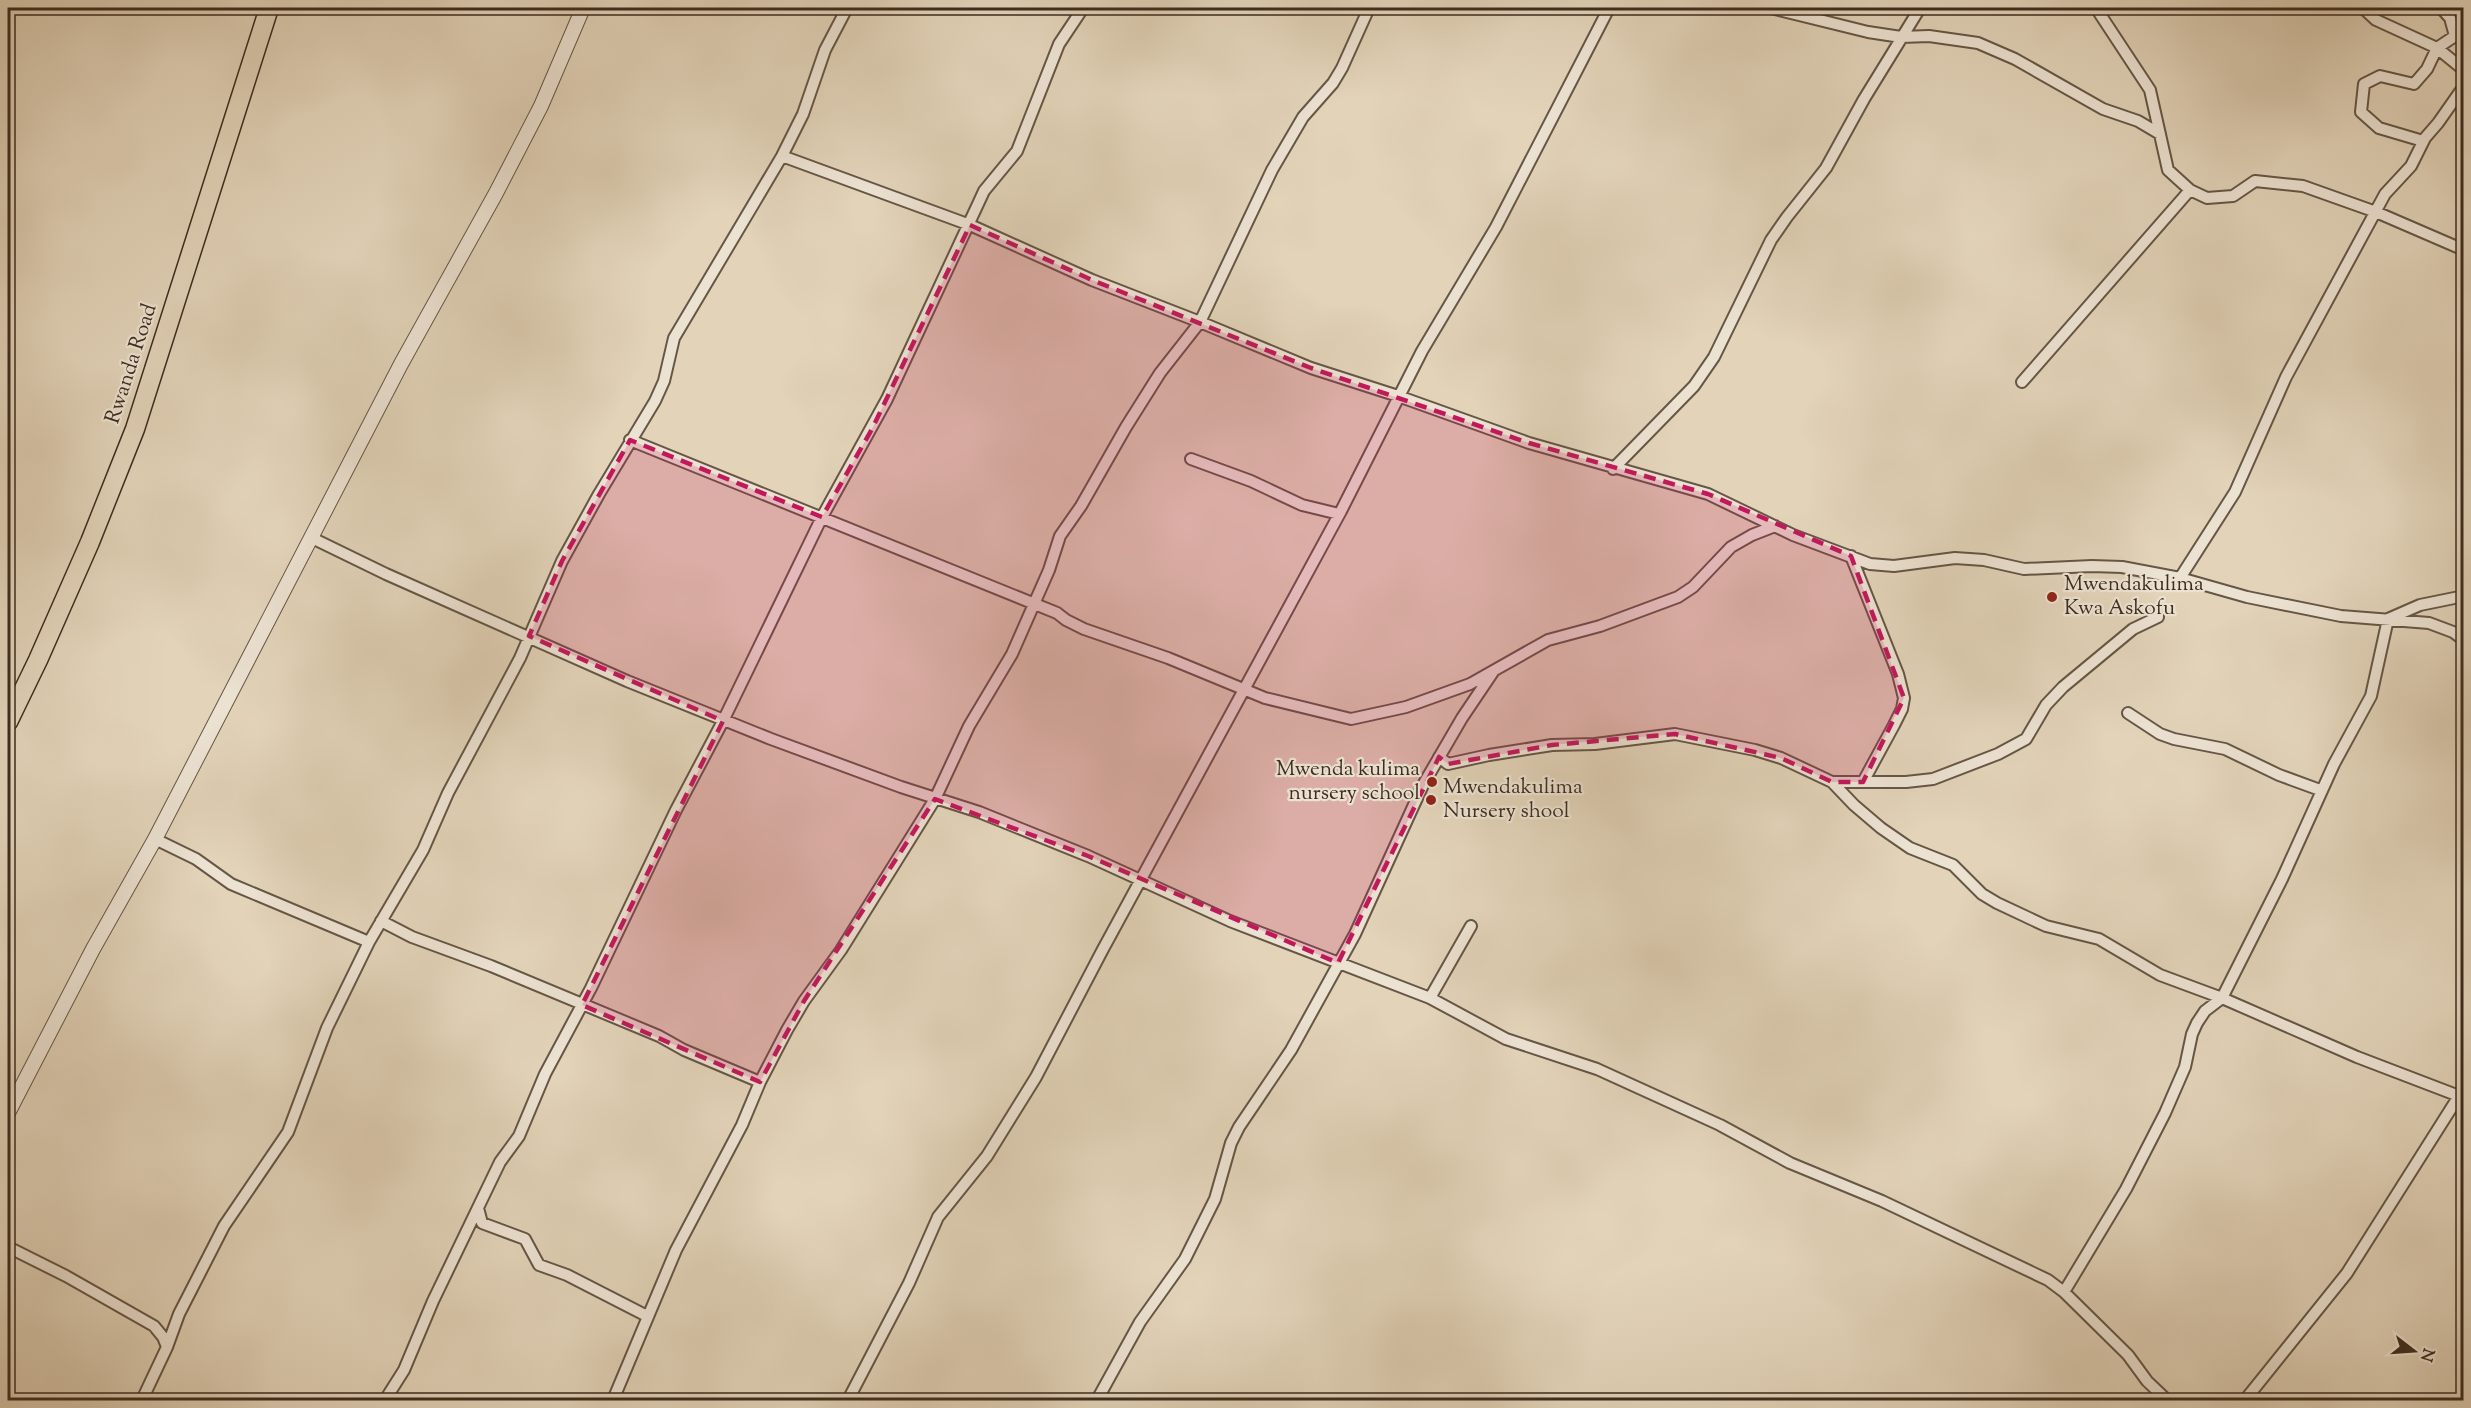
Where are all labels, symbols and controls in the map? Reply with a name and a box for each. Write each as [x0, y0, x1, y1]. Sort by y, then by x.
street label: Rwanda Road [98, 300, 166, 428]
place label: Mwendakulima Kwa Askofu [2064, 570, 2204, 624]
marker: Mwendakulima Kwa Askofu [2045, 590, 2059, 604]
place label: Mwenda kulima nursery school [1276, 755, 1420, 809]
place label: Mwendakulima Nursery shool [1443, 773, 1583, 827]
marker: Mwenda kulima nursery school [1425, 775, 1439, 789]
marker: Mwendakulima Nursery shool [1424, 793, 1438, 807]
north arrow [2384, 1321, 2444, 1381]
text: N [2413, 1345, 2439, 1364]

